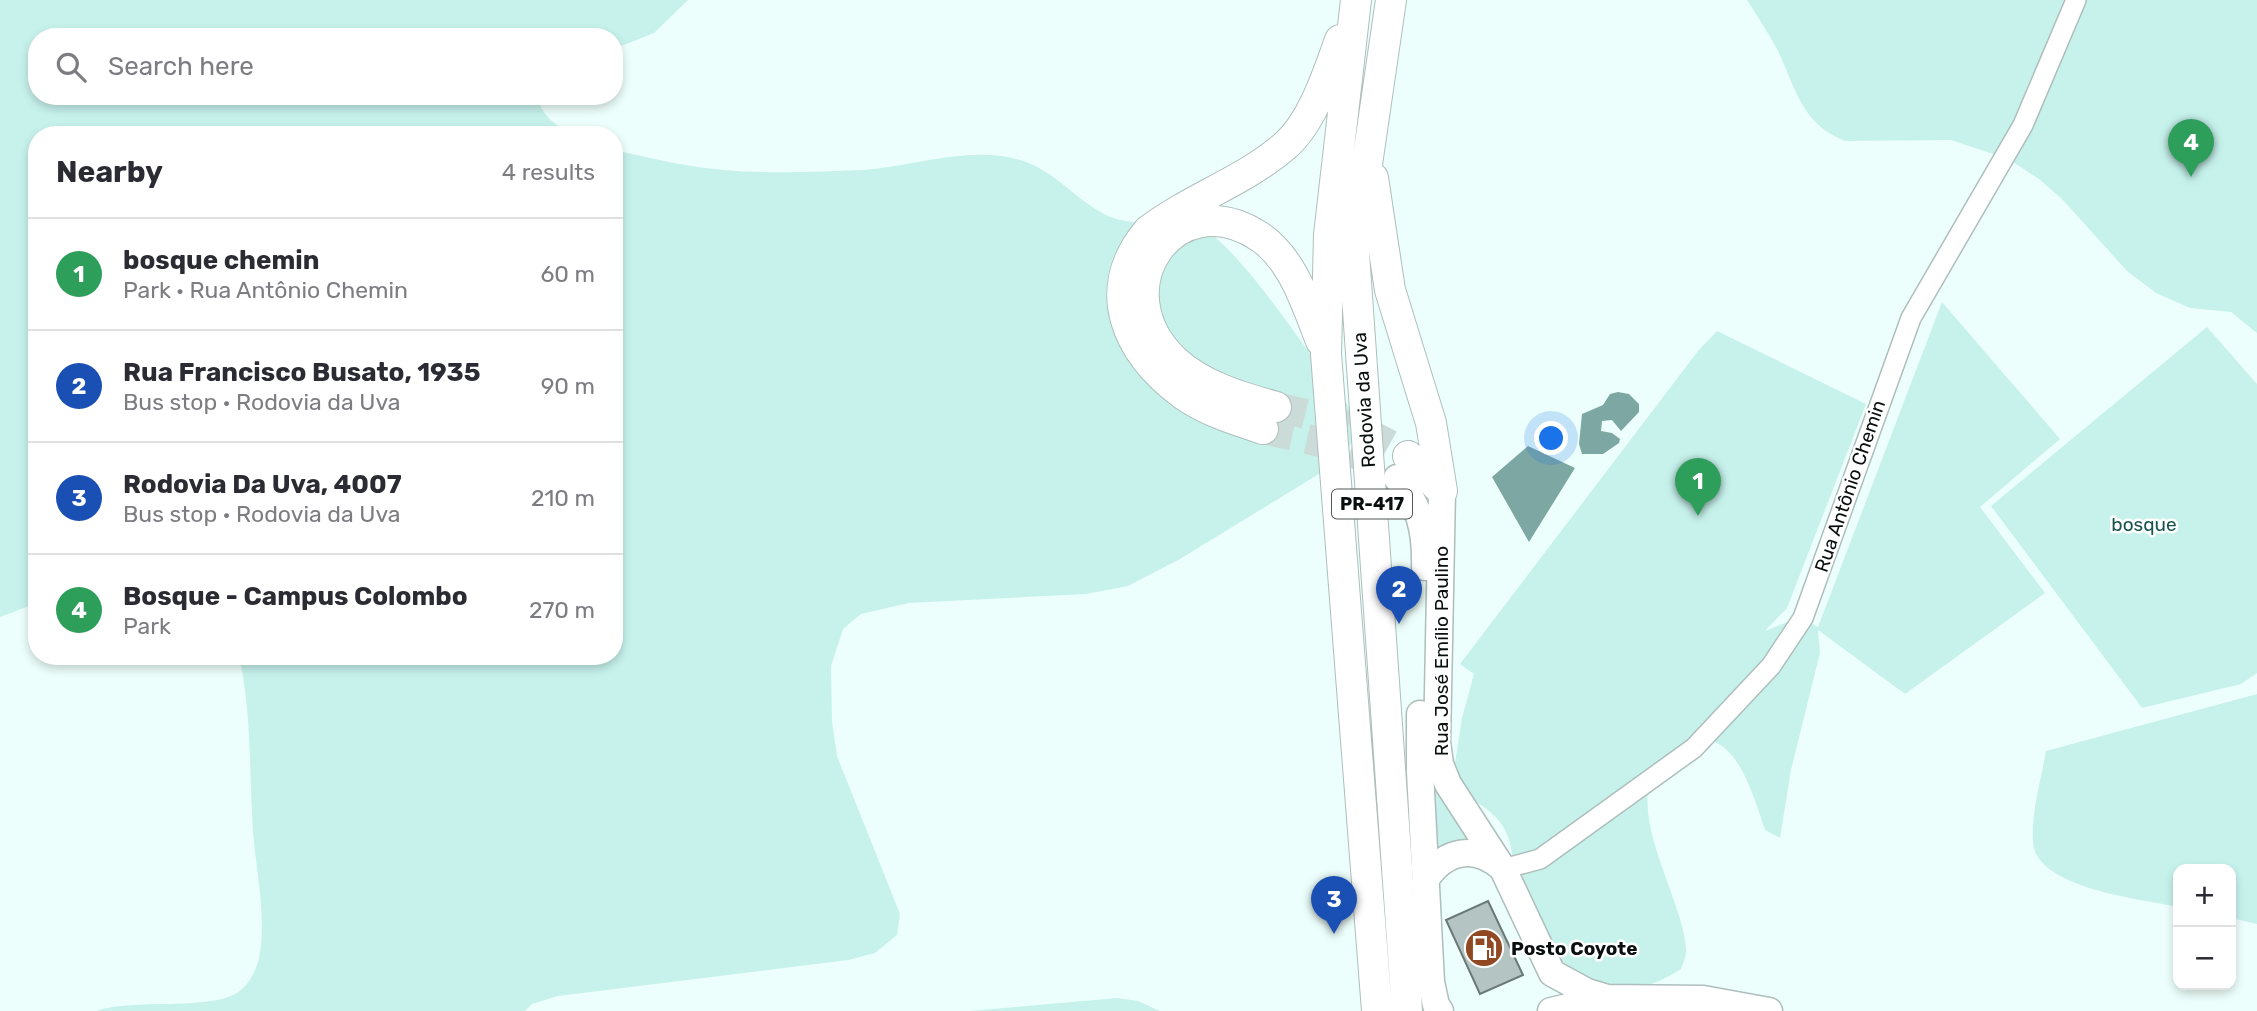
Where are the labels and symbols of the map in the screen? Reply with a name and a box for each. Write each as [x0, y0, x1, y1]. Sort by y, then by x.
pin: 4 [2168, 119, 2214, 177]
street label: Rodovia da Uva [1348, 331, 1380, 469]
street label: Rua Antônio Chemin [1810, 397, 1890, 575]
your location [1534, 421, 1568, 455]
pin: 1 [1675, 458, 1721, 516]
road number: PR-417 [1332, 490, 1412, 518]
park label: bosque [2111, 513, 2177, 536]
street label: Rua José Emílio Paulino [1430, 546, 1453, 756]
pin: 2 [1376, 566, 1422, 624]
pin: 3 [1311, 876, 1357, 934]
fuel station icon: Posto Coyote [1463, 927, 1505, 969]
place label: Posto Coyote [1511, 937, 1638, 960]

